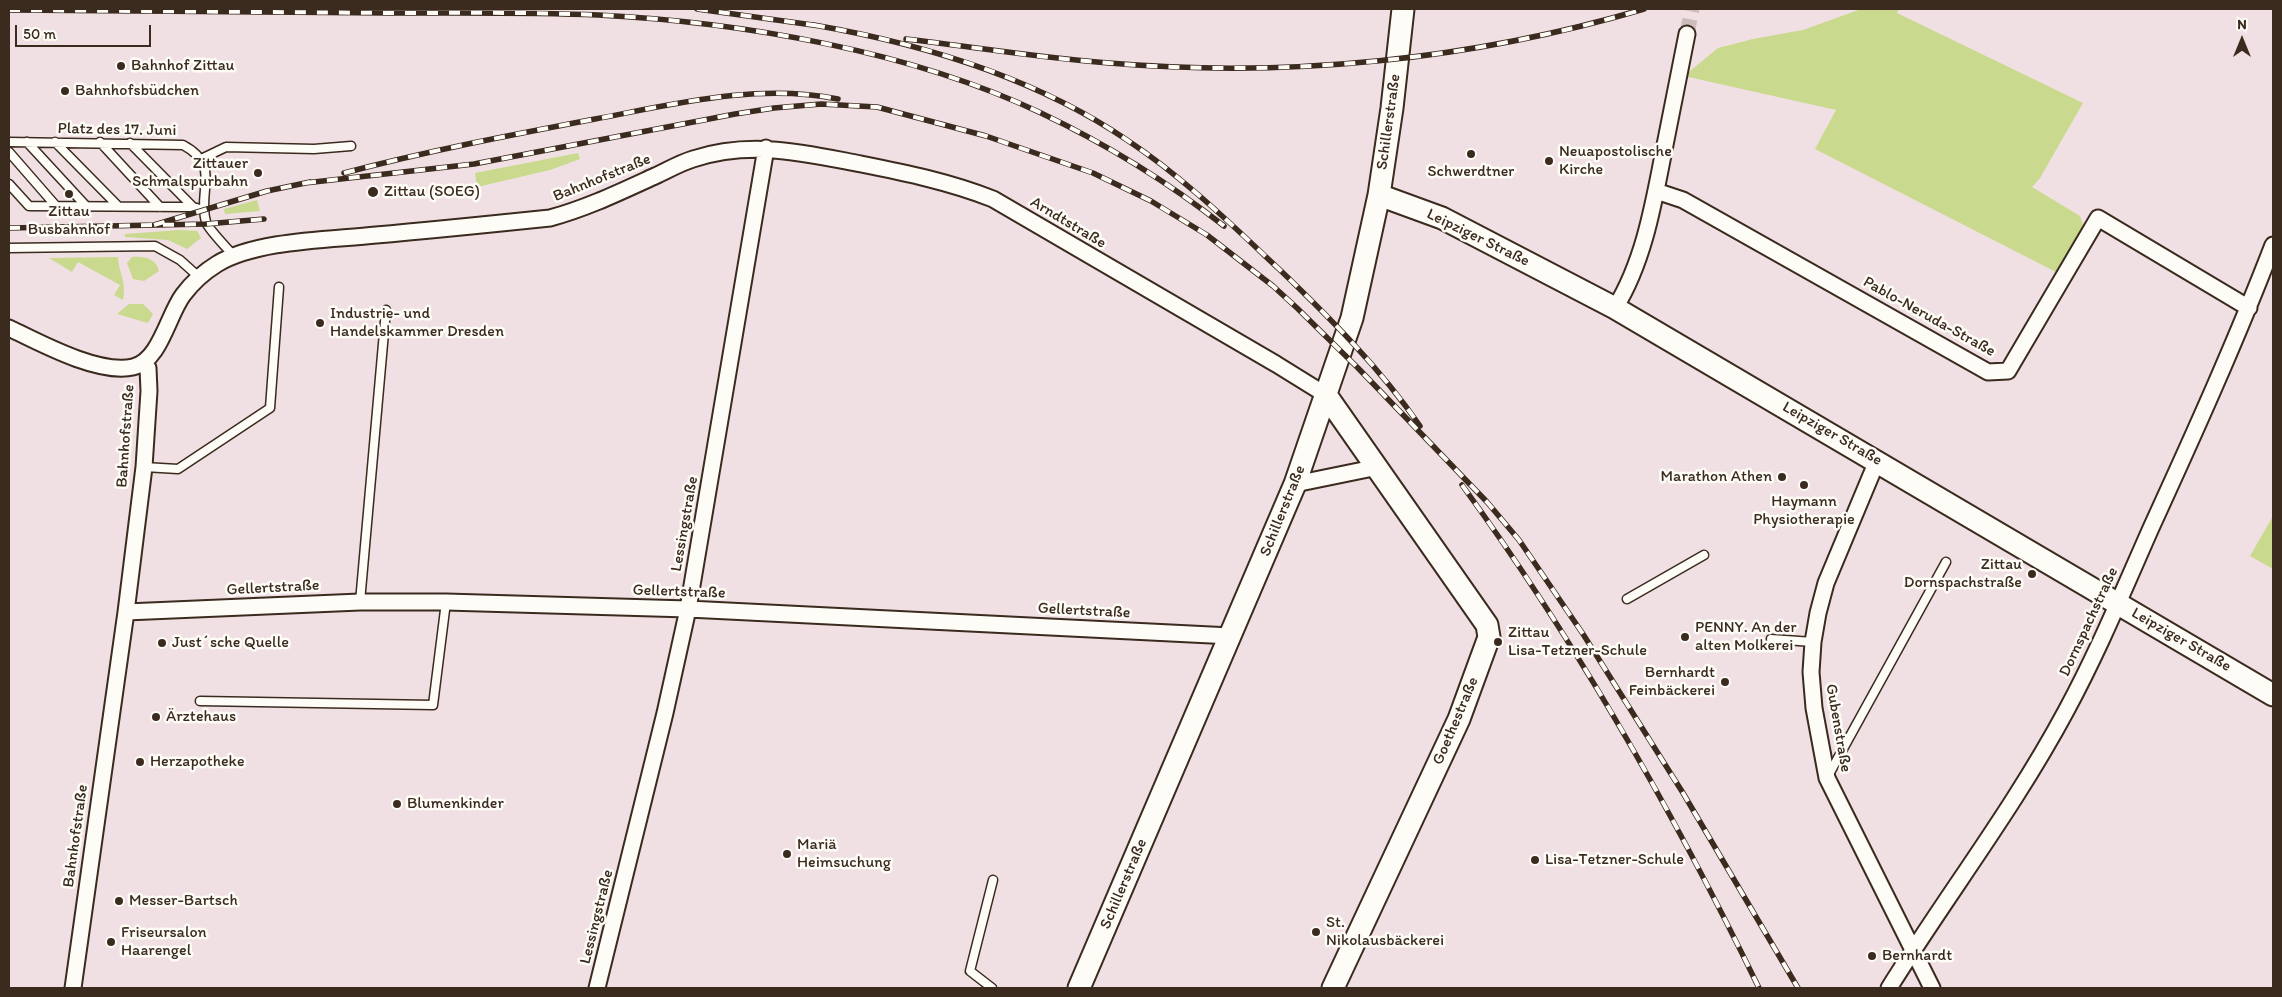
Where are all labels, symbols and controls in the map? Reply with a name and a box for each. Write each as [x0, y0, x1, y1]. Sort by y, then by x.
scale bar [18, 15, 154, 47]
north arrow [2217, 15, 2267, 65]
text: N [2237, 16, 2247, 33]
text: 50 m [23, 25, 56, 43]
place label: Bahnhof Zittau [131, 56, 234, 76]
marker: Bahnhof Zittau [115, 60, 127, 72]
street label: Schillerstraße [1373, 73, 1405, 171]
place label: Bahnhofsbüdchen [75, 81, 199, 101]
marker: Bahnhofsbüdchen [59, 85, 71, 97]
street label: Platz des 17. Juni [57, 119, 177, 141]
place label: Neuapostolische Kirche [1559, 142, 1672, 180]
marker: Schwerdtner [1465, 148, 1477, 160]
street label: Bahnhofstraße [550, 150, 654, 206]
place label: Zittauer Schmalspurbahn [132, 154, 248, 192]
marker: Neuapostolische Kirche [1543, 155, 1555, 167]
place label: Schwerdtner [1428, 162, 1514, 182]
marker: Zittauer Schmalspurbahn [252, 167, 264, 179]
place label: Zittau (SOEG) [384, 182, 480, 202]
marker: Zittau (SOEG) [366, 185, 380, 199]
marker: Zittau Busbahnhof [63, 188, 75, 200]
street label: Arndtstraße [1027, 193, 1109, 253]
place label: Zittau Busbahnhof [28, 202, 110, 240]
street label: Leipziger Straße [1423, 205, 1533, 271]
street label: Pablo-Neruda-Straße [1860, 273, 1998, 361]
place label: Industrie- und Handelskammer Dresden [330, 304, 504, 342]
marker: Industrie- und Handelskammer Dresden [314, 317, 326, 329]
street label: Bahnhofstraße [113, 384, 139, 488]
street label: Leipziger Straße [1779, 398, 1885, 470]
street label: Schillerstraße [1256, 463, 1310, 559]
place label: Marathon Athen [1660, 467, 1772, 487]
marker: Marathon Athen [1776, 471, 1788, 483]
street label: Lessingstraße [667, 475, 703, 573]
marker: Haymann Physiotherapie [1798, 479, 1810, 491]
place label: Haymann Physiotherapie [1753, 492, 1855, 530]
place label: Zittau Dornspachstraße [1904, 555, 2022, 593]
street label: Dornspachstraße [2055, 564, 2123, 680]
marker: Zittau Dornspachstraße [2026, 568, 2038, 580]
street label: Gellertstraße [226, 576, 320, 600]
street label: Gellertstraße [632, 581, 726, 603]
street label: Gellertstraße [1037, 599, 1131, 623]
street label: Leipziger Straße [2128, 604, 2234, 676]
place label: PENNY. An der alten Molkerei [1695, 618, 1797, 656]
place label: Zittau Lisa-Tetzner-Schule [1508, 623, 1647, 661]
marker: PENNY. An der alten Molkerei [1679, 631, 1691, 643]
place label: Just´sche Quelle [172, 633, 289, 653]
marker: Zittau Lisa-Tetzner-Schule [1492, 636, 1504, 648]
marker: Just´sche Quelle [156, 637, 168, 649]
place label: Bernhardt Feinbäckerei [1629, 663, 1715, 701]
street label: Goethestraße [1429, 674, 1483, 768]
marker: Bernhardt Feinbäckerei [1719, 676, 1731, 688]
street label: Gubenstraße [1821, 682, 1855, 774]
place label: Ärztehaus [166, 707, 236, 727]
marker: Ärztehaus [150, 711, 162, 723]
place label: Herzapotheke [150, 752, 244, 772]
marker: Herzapotheke [134, 756, 146, 768]
street label: Bahnhofstraße [59, 783, 93, 889]
place label: Blumenkinder [407, 794, 504, 814]
marker: Blumenkinder [391, 798, 403, 810]
place label: Mariä Heimsuchung [797, 835, 891, 873]
street label: Schillerstraße [1096, 836, 1152, 932]
marker: Mariä Heimsuchung [781, 848, 793, 860]
place label: Lisa-Tetzner-Schule [1545, 850, 1684, 870]
marker: Lisa-Tetzner-Schule [1529, 854, 1541, 866]
street label: Lessingstraße [576, 868, 618, 966]
place label: Messer-Bartsch [129, 891, 238, 911]
marker: Messer-Bartsch [113, 895, 125, 907]
place label: St. Nikolausbäckerei [1326, 913, 1444, 951]
place label: Friseursalon Haarengel [121, 923, 207, 961]
marker: St. Nikolausbäckerei [1310, 926, 1322, 938]
marker: Friseursalon Haarengel [105, 936, 117, 948]
place label: Bernhardt [1882, 946, 1952, 966]
marker: Bernhardt [1866, 950, 1878, 962]

